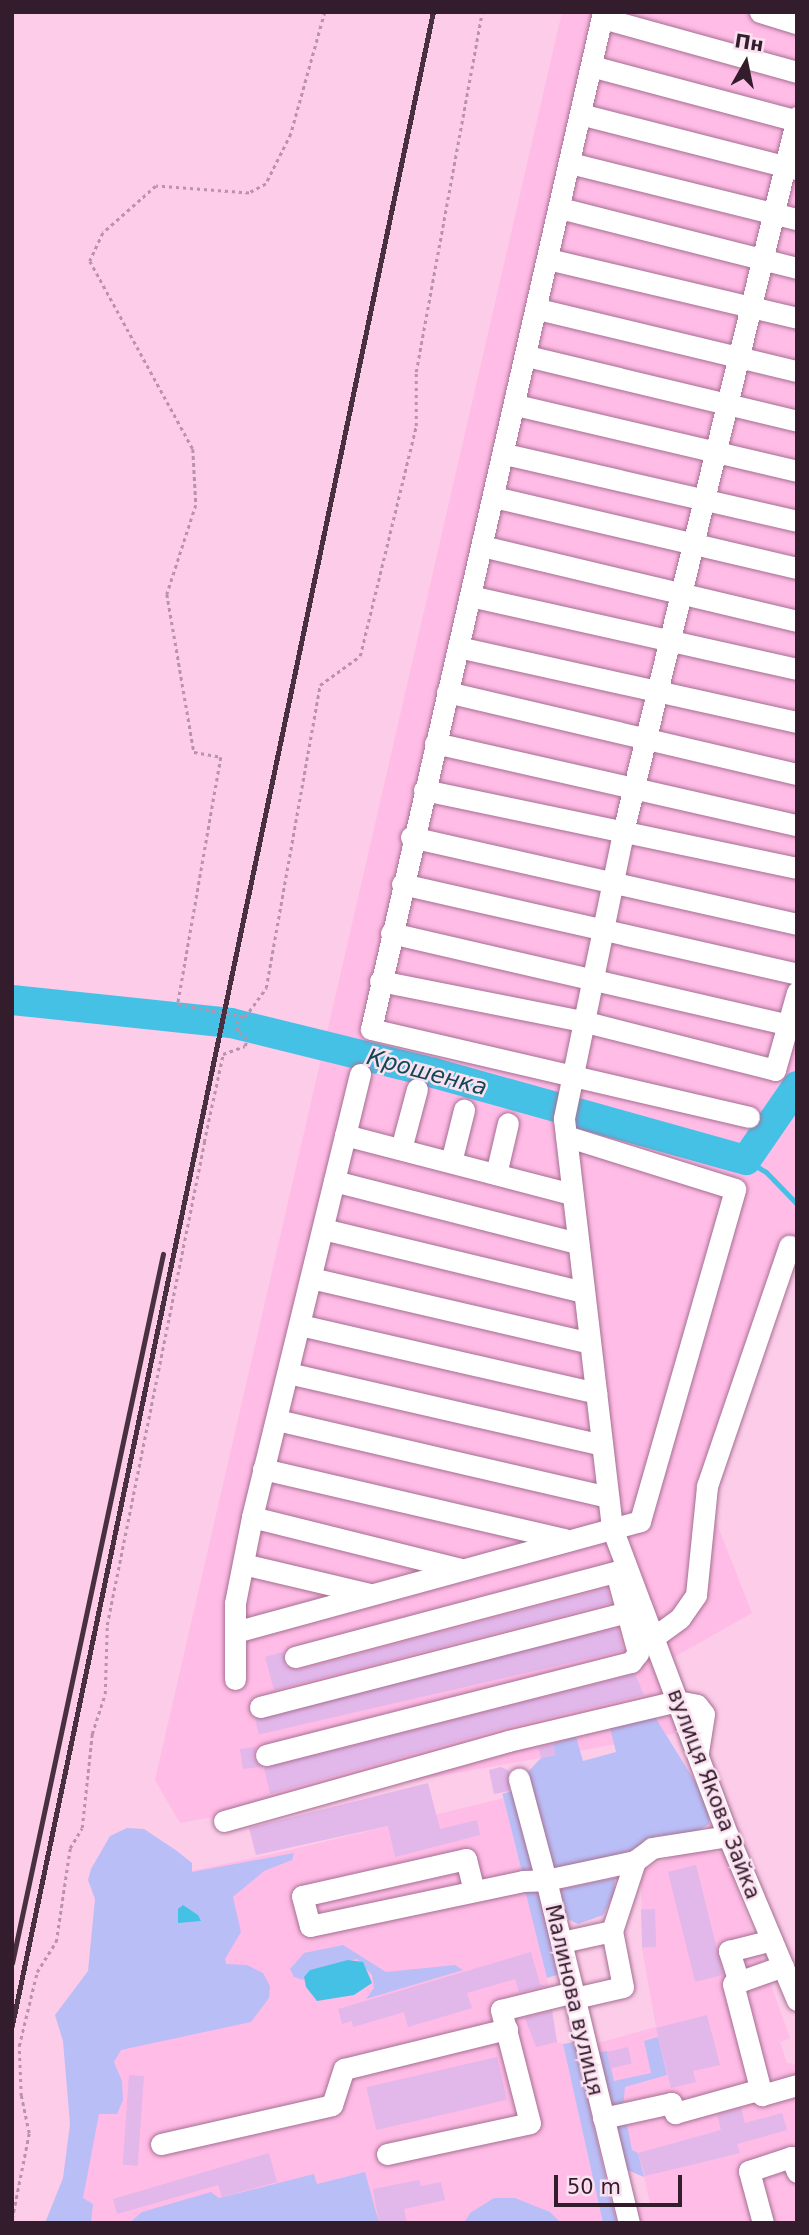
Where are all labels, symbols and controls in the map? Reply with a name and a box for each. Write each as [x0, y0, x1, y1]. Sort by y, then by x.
north arrow [711, 28, 781, 98]
text: Пн [733, 29, 765, 55]
water label: Крошенка [364, 1043, 490, 1101]
street label: вулиця Якова Зайка [662, 1685, 766, 1903]
street label: Малинова вулиця [540, 1902, 608, 2098]
scale bar [557, 2162, 685, 2206]
text: 50 m [567, 2175, 621, 2199]

